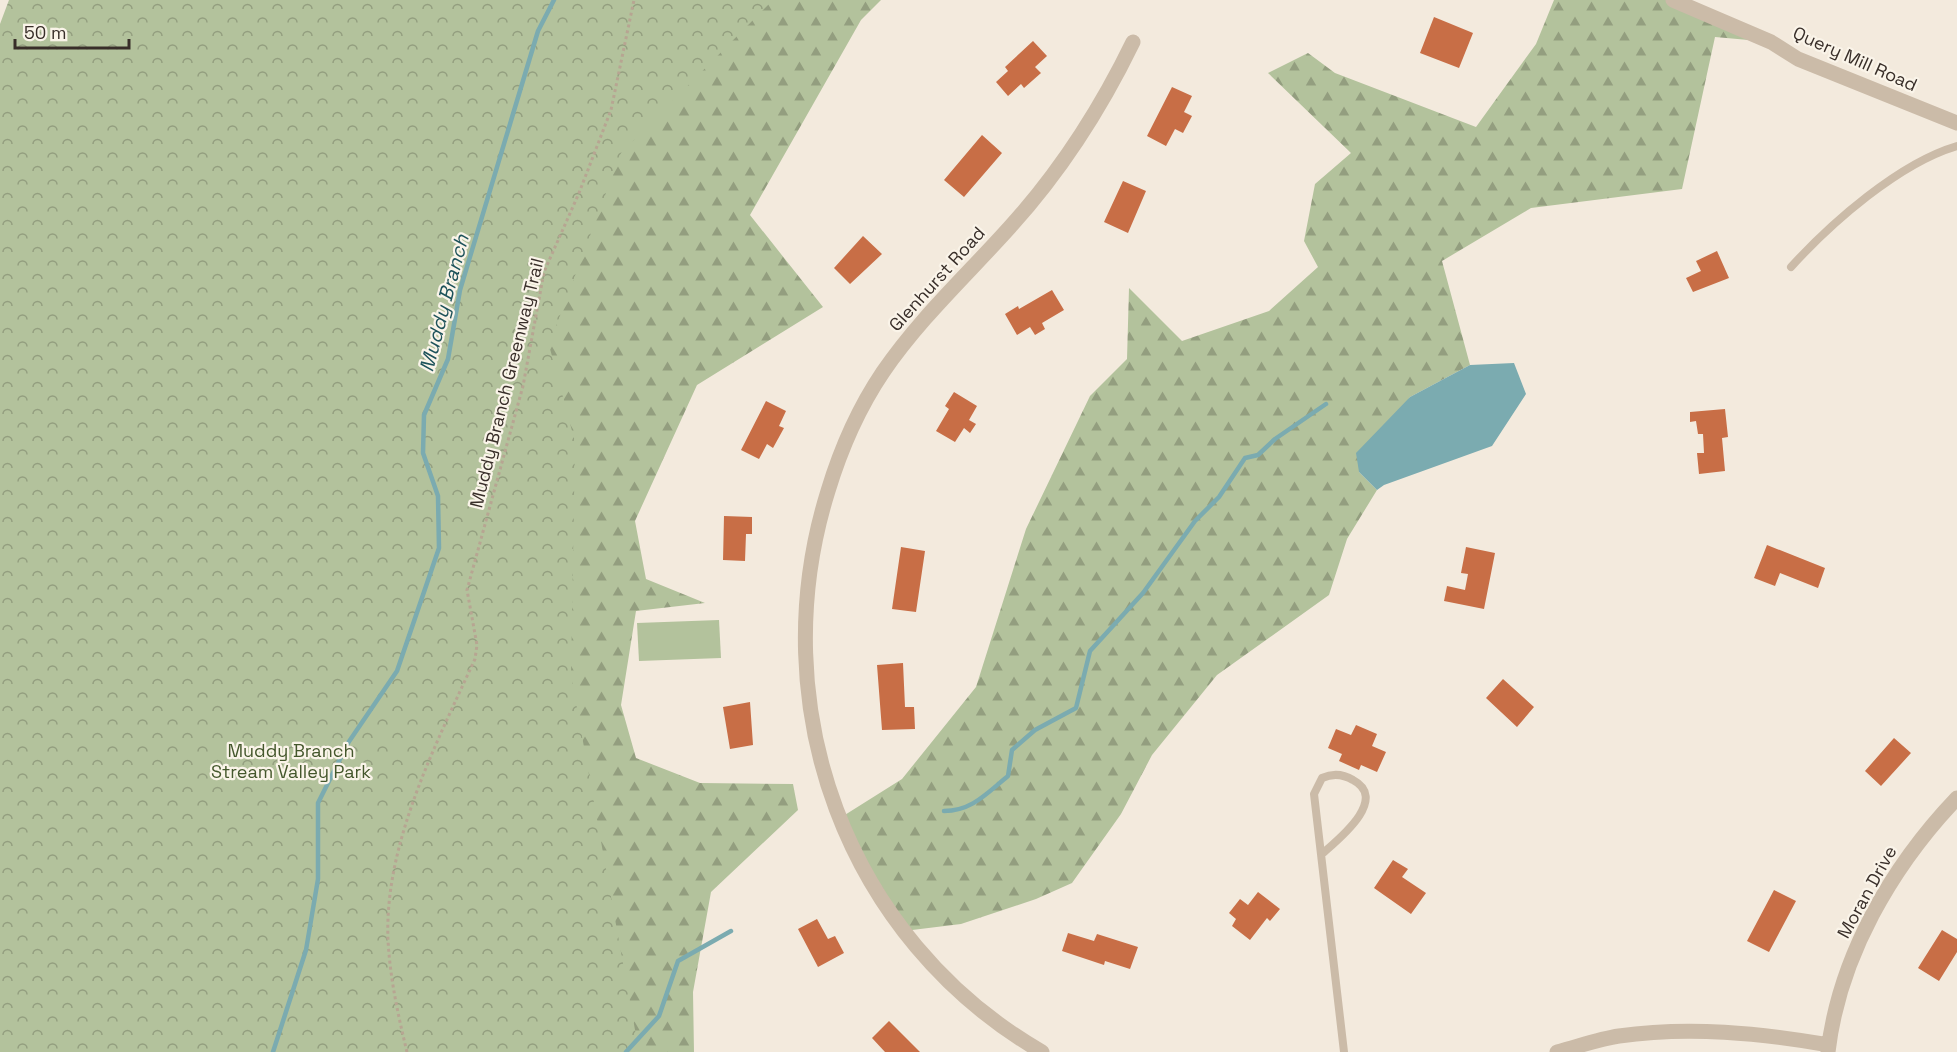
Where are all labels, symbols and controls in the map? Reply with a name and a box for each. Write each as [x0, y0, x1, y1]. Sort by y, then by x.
scale bar [15, 12, 129, 50]
text: 50 m [24, 21, 66, 44]
street label: Query Mill Road [1789, 21, 1921, 96]
street label: Glenhurst Road [884, 222, 990, 336]
water label: Muddy Branch [413, 231, 475, 375]
street label: Muddy Branch Greenway Trail [464, 256, 549, 510]
park label: Muddy Branch Stream Valley Park [211, 739, 371, 783]
street label: Moran Drive [1832, 841, 1901, 942]

